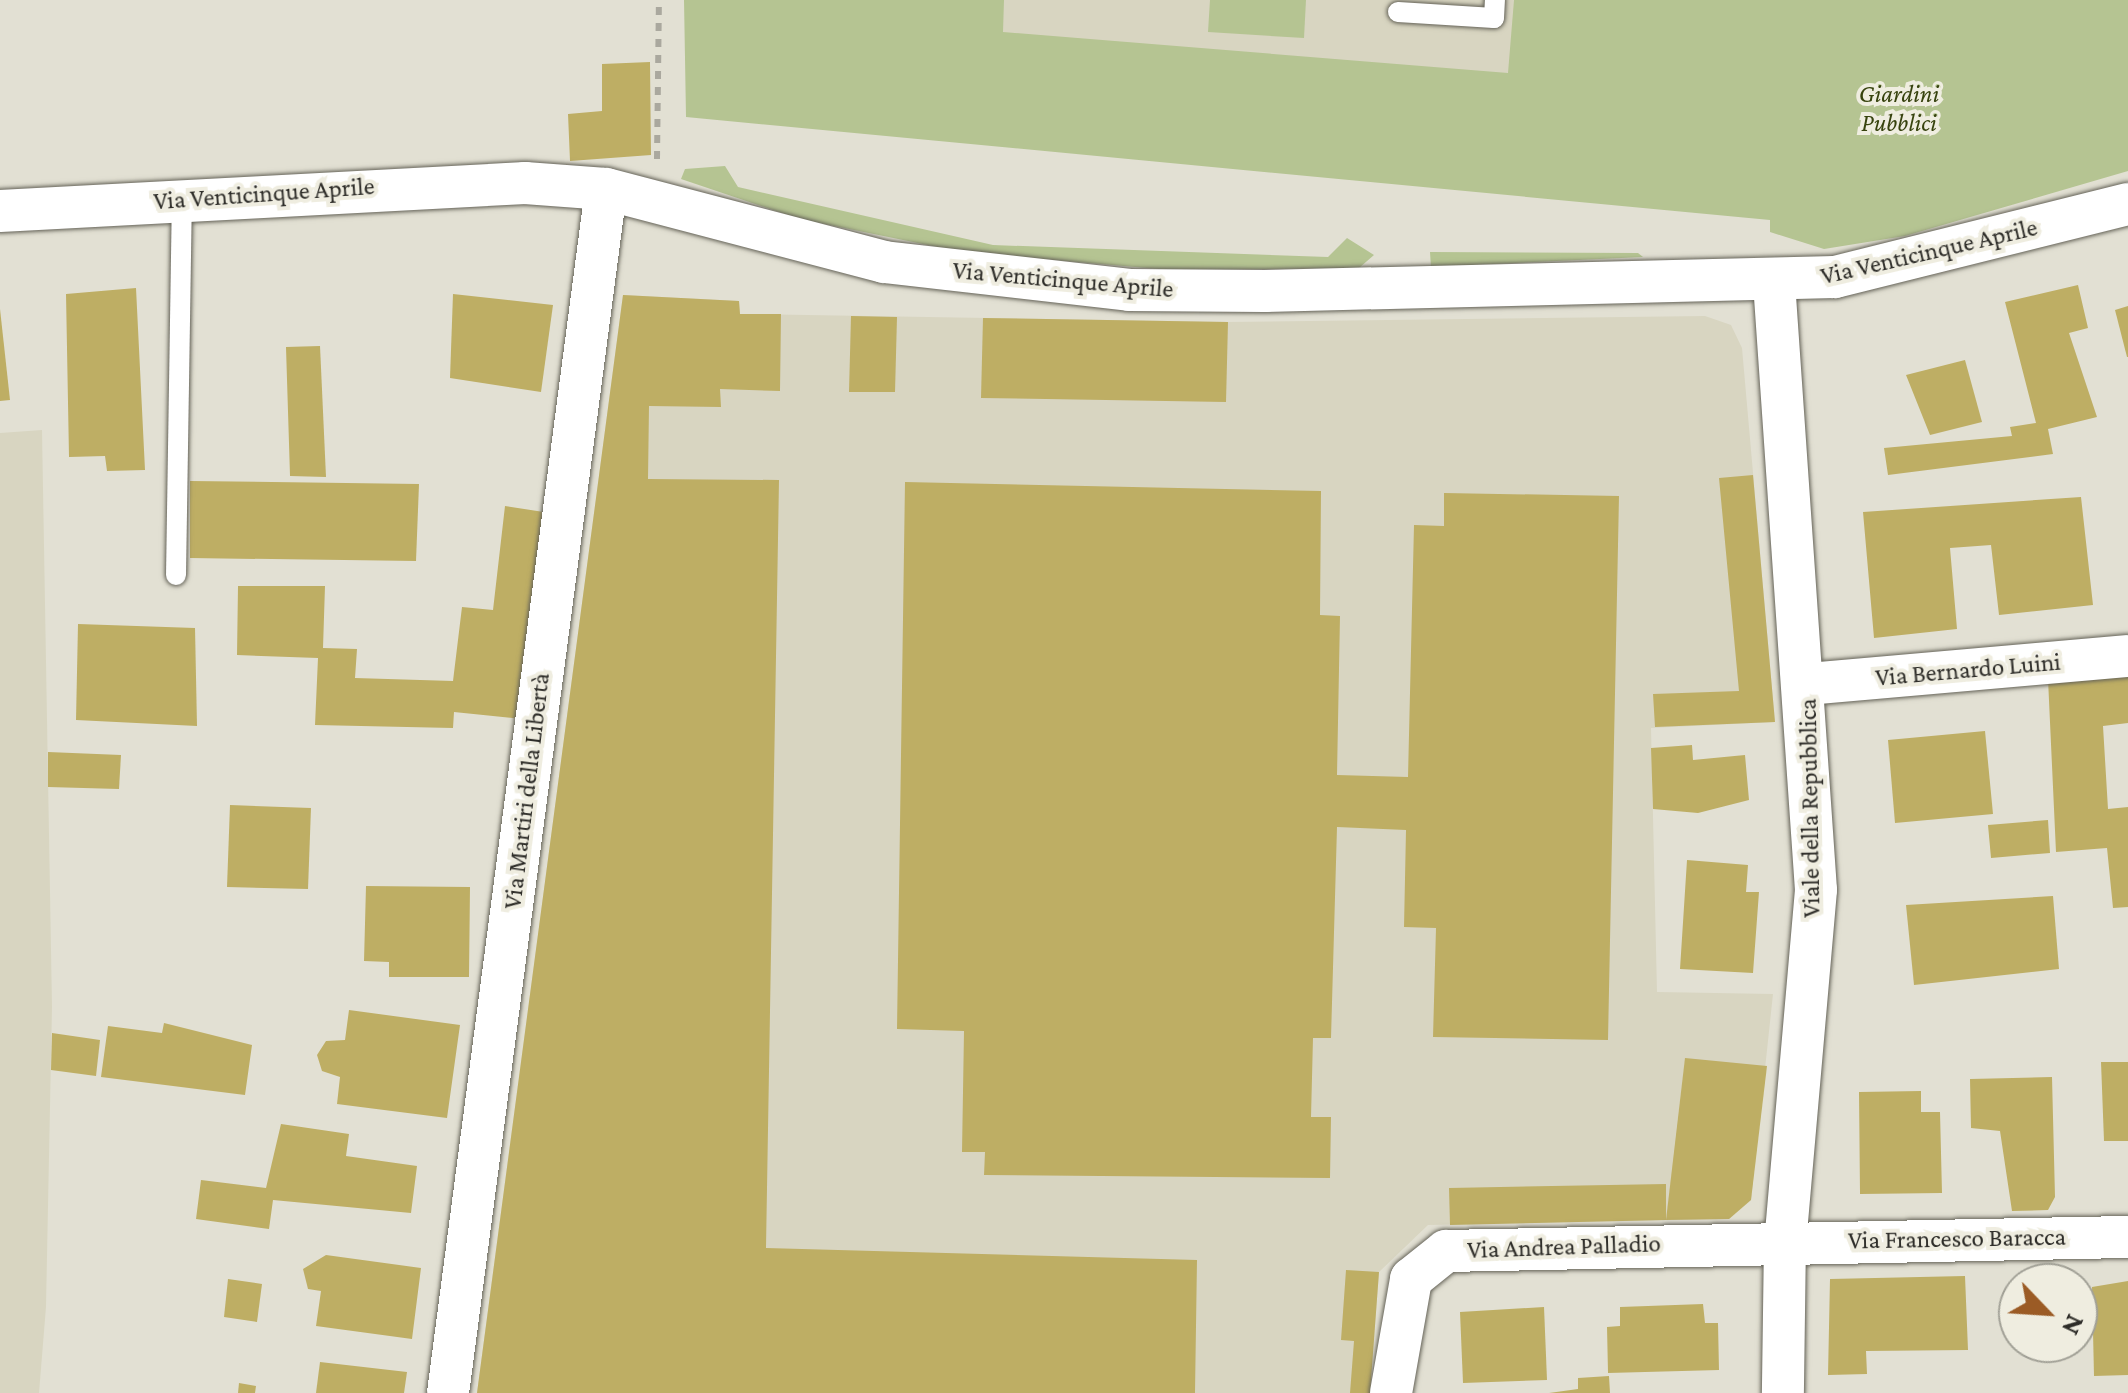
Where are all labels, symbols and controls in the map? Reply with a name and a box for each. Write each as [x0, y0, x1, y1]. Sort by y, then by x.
park label: Giardini Pubblici [1859, 80, 1939, 139]
street label: Via Venticinque Aprile [152, 171, 376, 217]
street label: Via Venticinque Aprile [1818, 212, 2040, 292]
street label: Via Venticinque Aprile [951, 255, 1175, 305]
street label: Via Bernardo Luini [1874, 647, 2062, 693]
street label: Via Martiri della Libertà [498, 671, 556, 911]
street label: Viale della Repubblica [1793, 698, 1827, 918]
street label: Via Francesco Baracca [1848, 1222, 2066, 1256]
street label: Via Andrea Palladio [1467, 1229, 1661, 1265]
north arrow [1998, 1263, 2098, 1363]
text: N [2056, 1310, 2092, 1340]

